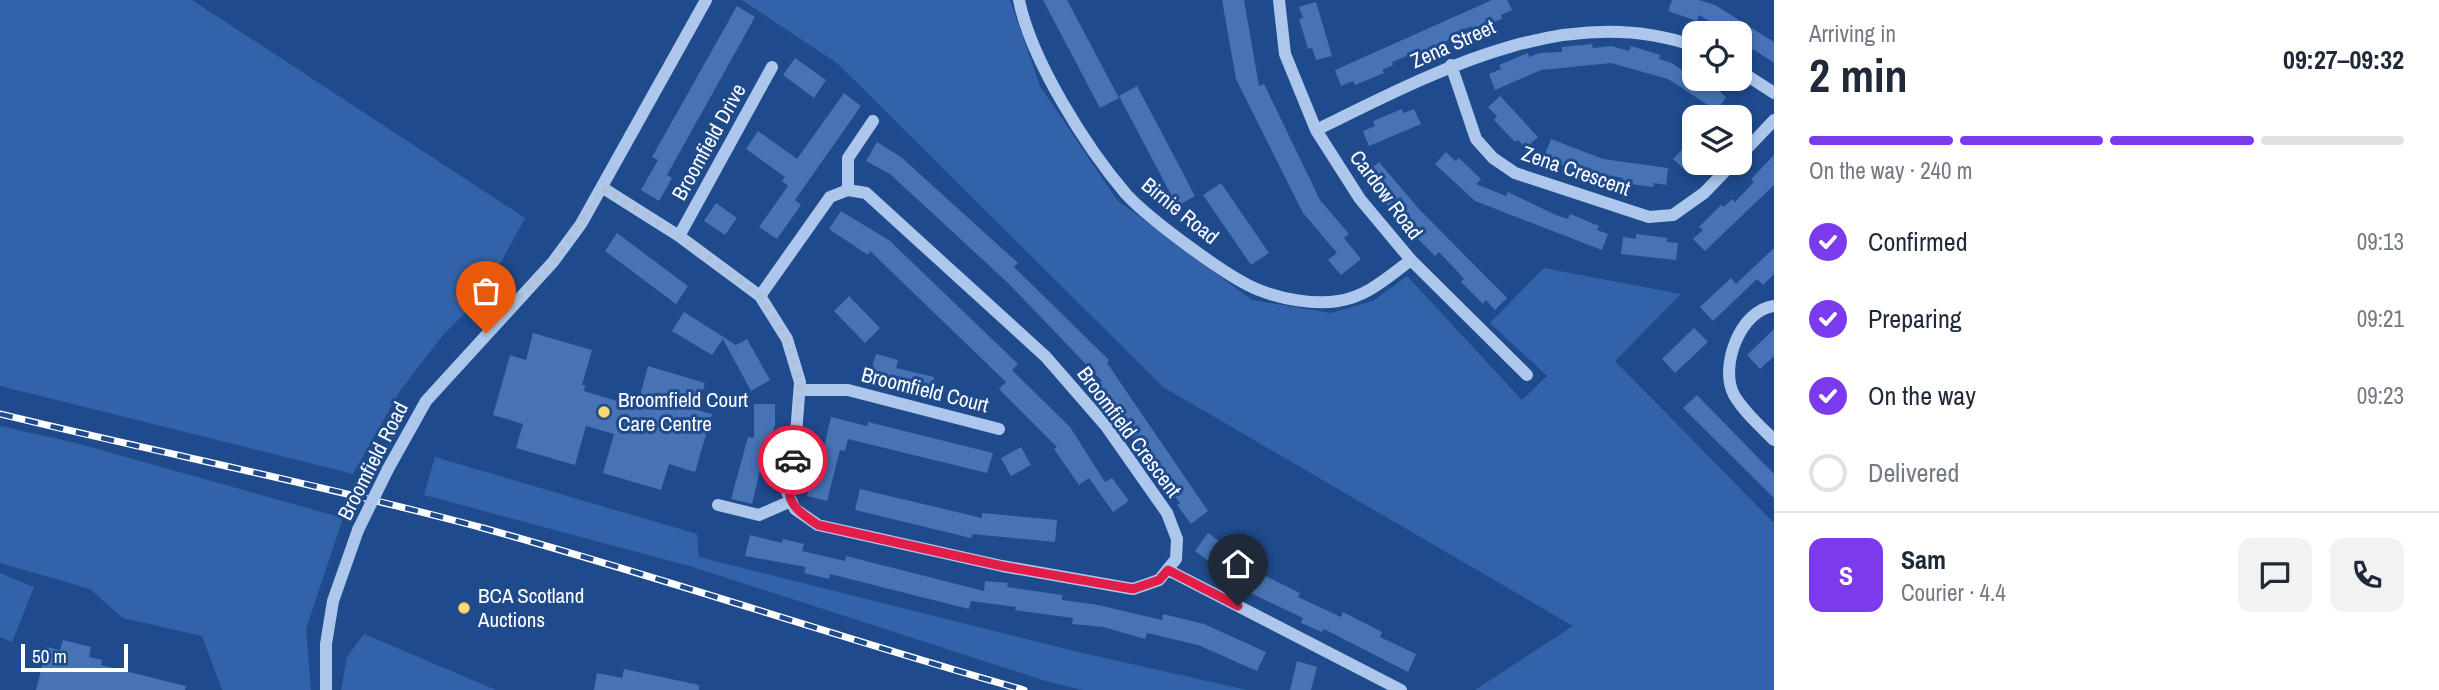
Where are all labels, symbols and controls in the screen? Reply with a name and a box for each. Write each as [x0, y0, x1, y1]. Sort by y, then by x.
street label: Zena Street [1406, 12, 1500, 75]
text: Arriving in [1809, 18, 1896, 49]
map controls [1682, 21, 1752, 175]
button: locate [1682, 21, 1752, 91]
text: 09:27–09:32 [2283, 42, 2404, 77]
text: 2 min [1809, 44, 1908, 106]
street label: Broomfield Drive [665, 78, 753, 205]
button: layers [1682, 105, 1752, 175]
street label: Zena Crescent [1518, 138, 1634, 203]
street label: Cardow Road [1343, 144, 1430, 245]
text: On the way · 240 m [1809, 155, 1973, 186]
street label: Birnie Road [1135, 170, 1225, 251]
icon: check [1809, 223, 1847, 261]
text: Confirmed [1868, 224, 1968, 259]
text: 09:13 [2357, 226, 2404, 257]
pin [456, 261, 516, 333]
icon: bag [467, 272, 505, 310]
icon: check [1809, 300, 1847, 338]
text: Preparing [1868, 301, 1962, 336]
text: 09:21 [2357, 303, 2404, 334]
street label: Broomfield Court [858, 360, 992, 419]
street label: Broomfield Crescent [1071, 360, 1188, 503]
icon: check [1809, 377, 1847, 415]
text: On the way [1868, 378, 1976, 413]
text: 09:23 [2357, 380, 2404, 411]
place label: Broomfield Court Care Centre [618, 385, 748, 438]
street label: Broomfield Road [330, 397, 415, 525]
marker: Broomfield Court Care Centre [596, 404, 612, 420]
courier [758, 425, 828, 495]
icon: car [774, 441, 812, 479]
text: Delivered [1868, 455, 1959, 490]
pin [1208, 534, 1268, 606]
button: chat [2238, 538, 2312, 612]
button: phone [2330, 538, 2404, 612]
text: Sam [1901, 542, 1946, 577]
icon: home [1219, 545, 1257, 583]
text: S [1839, 558, 1853, 593]
text: Courier · 4.4 [1901, 577, 2006, 608]
place label: BCA Scotland Auctions [477, 581, 584, 634]
marker: BCA Scotland Auctions [456, 600, 472, 616]
scale bar [21, 641, 128, 673]
text: 50 m [32, 643, 67, 669]

